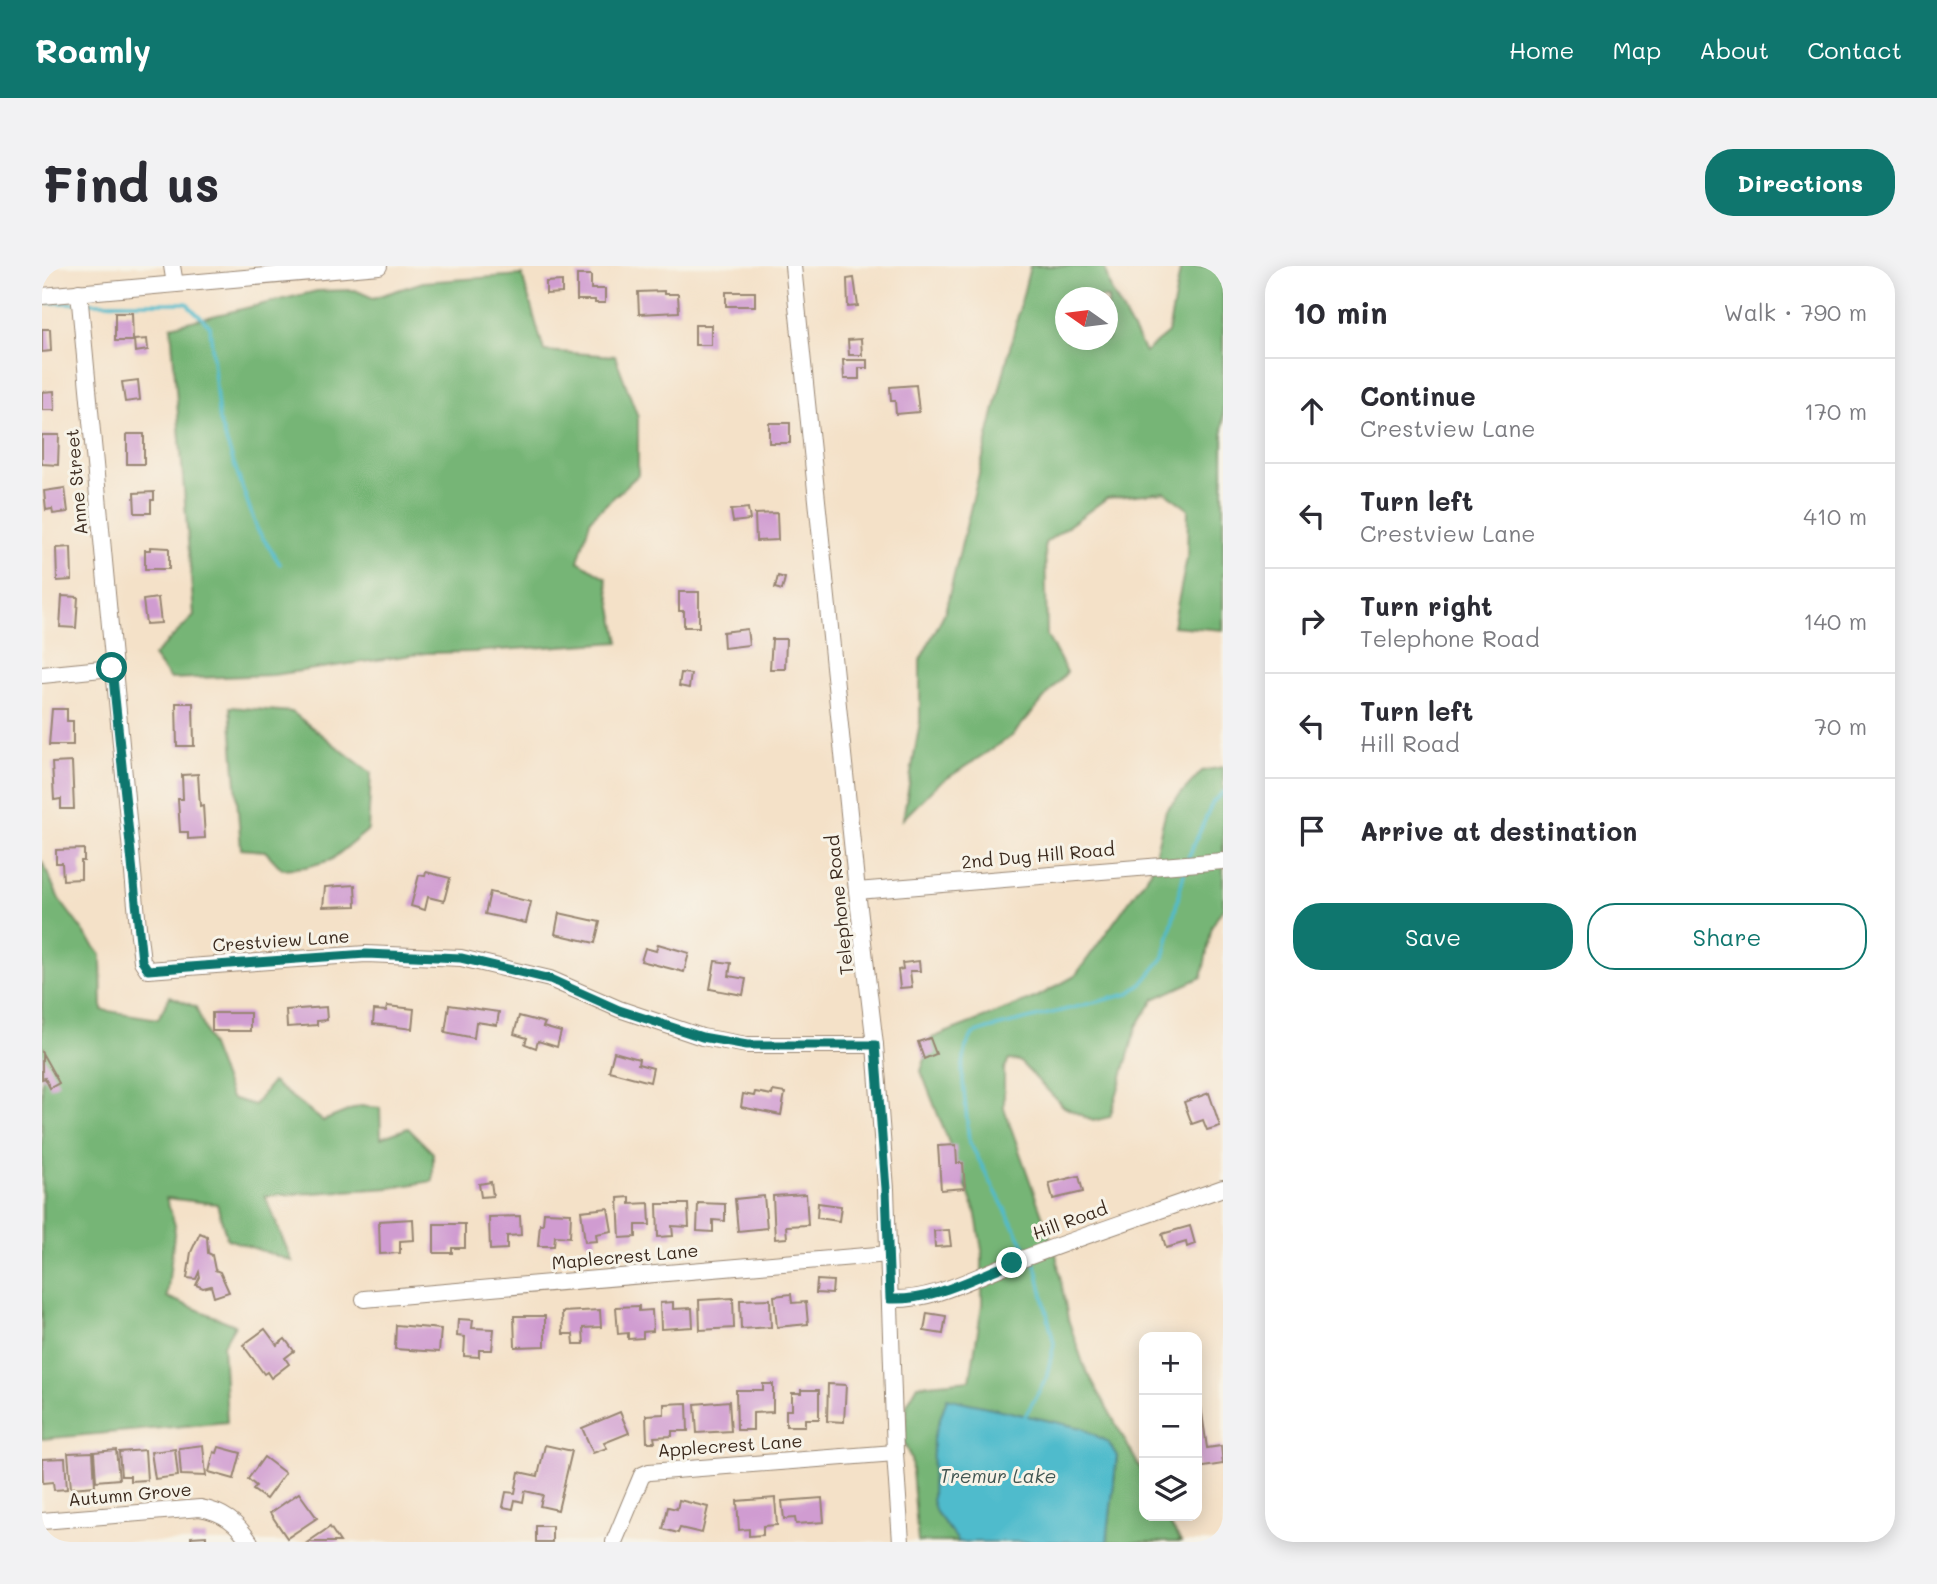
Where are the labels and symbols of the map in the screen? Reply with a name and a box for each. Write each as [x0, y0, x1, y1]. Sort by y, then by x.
north arrow [1055, 287, 1118, 350]
street label: Anne Street [59, 428, 93, 536]
route start [96, 652, 127, 683]
street label: Telephone Road [820, 834, 858, 976]
street label: 2nd Dug Hill Road [960, 836, 1115, 874]
street label: Crestview Lane [212, 923, 350, 957]
street label: Hill Road [1029, 1195, 1110, 1245]
street label: Maplecrest Lane [550, 1238, 699, 1274]
route end [996, 1247, 1027, 1278]
street label: Applecrest Lane [657, 1428, 803, 1462]
water label: Tremur Lake [940, 1463, 1056, 1488]
street label: Autumn Grove [67, 1477, 193, 1511]

